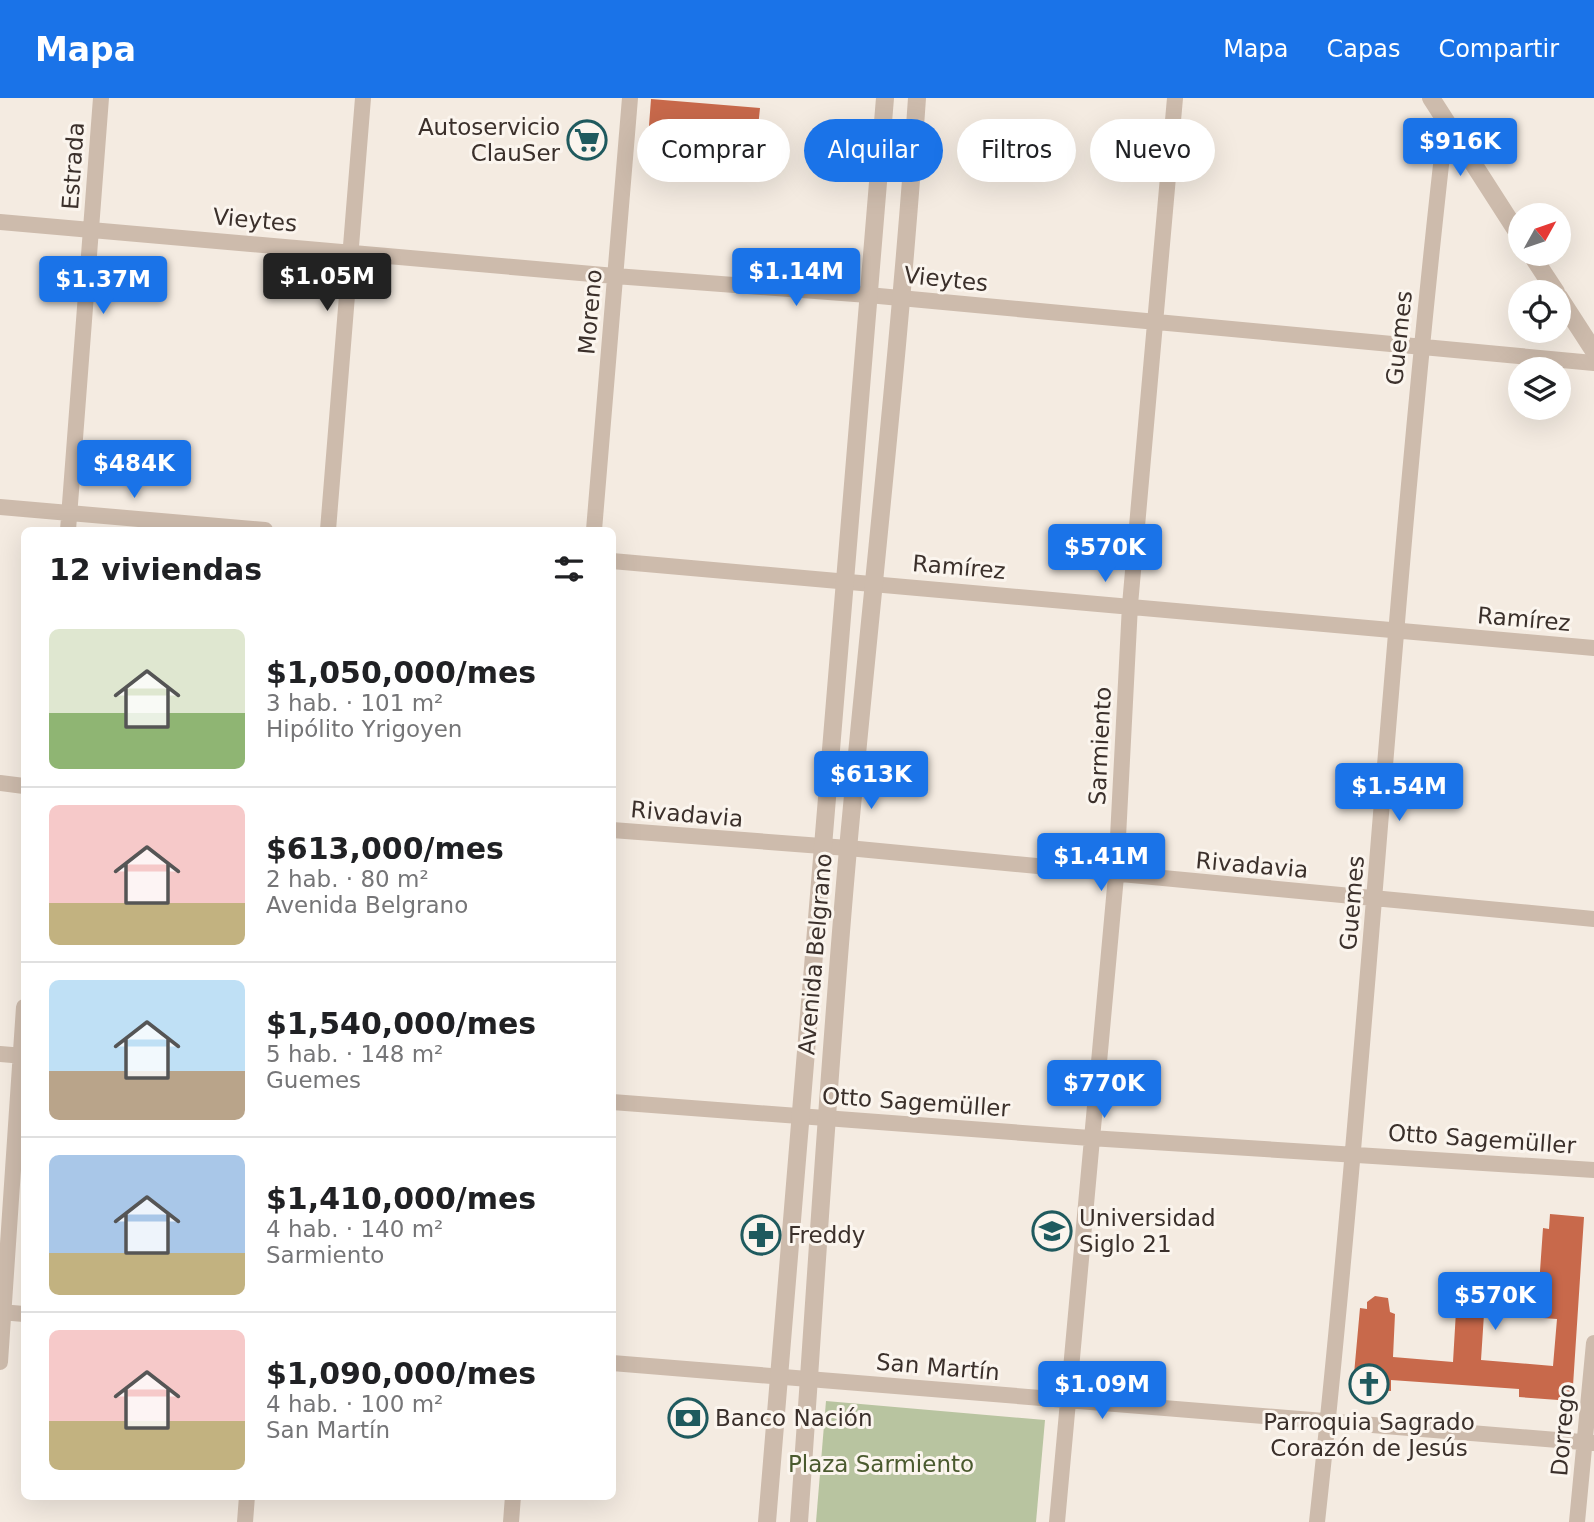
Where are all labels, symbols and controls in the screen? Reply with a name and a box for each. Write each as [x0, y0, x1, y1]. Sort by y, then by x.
text: Mapa [35, 30, 136, 69]
text: Mapa [1223, 35, 1289, 63]
text: Capas [1327, 35, 1400, 63]
text: Compartir [1438, 35, 1559, 63]
place label: Autoservicio ClauSer [418, 114, 561, 166]
pin: $916K [1411, 118, 1509, 178]
supermarket icon: Autoservicio ClauSer [566, 119, 608, 161]
chip: Comprar [637, 119, 790, 182]
chip: Alquilar [804, 119, 943, 182]
chip: Filtros [957, 119, 1076, 182]
chip: Nuevo [1090, 119, 1215, 182]
street label: Estrada [57, 121, 89, 211]
text: $916K [1419, 128, 1501, 154]
street label: Vieytes [212, 203, 298, 237]
north arrow [1508, 203, 1572, 266]
map controls [1508, 203, 1571, 420]
pin: $1.14M [739, 248, 853, 308]
pin: $1.05M [270, 254, 384, 313]
pin: $1.37M [46, 256, 160, 316]
text: $1.14M [748, 258, 844, 284]
street label: Vieytes [903, 262, 989, 296]
text: $1.05M [279, 263, 375, 289]
text: $1.37M [55, 266, 151, 292]
street label: Moreno [573, 268, 607, 356]
button: locate [1508, 280, 1571, 343]
street label: Guemes [1381, 289, 1417, 387]
button: layers [1508, 357, 1571, 420]
pin: $484K [85, 440, 183, 500]
text: $484K [93, 450, 175, 476]
pin: $570K [1056, 524, 1154, 584]
text: $570K [1064, 534, 1146, 560]
icon: filters [550, 550, 588, 588]
street label: Ramírez [911, 550, 1007, 584]
text: 12 viviendas [49, 552, 262, 587]
street label: Ramírez [1476, 602, 1572, 636]
text: $1,050,000/mes [266, 655, 536, 690]
icon: home [105, 657, 189, 741]
street label: Sarmiento [1084, 686, 1116, 806]
text: 3 hab. · 101 m² [266, 690, 443, 716]
text: Hipólito Yrigoyen [266, 716, 462, 742]
pin: $613K [822, 752, 920, 811]
text: $613K [830, 761, 912, 787]
pin: $1.54M [1342, 764, 1456, 823]
text: $1.54M [1351, 773, 1447, 799]
street label: Rivadavia [630, 796, 744, 832]
text: $613,000/mes [266, 831, 504, 866]
icon: home [105, 833, 189, 917]
pin: $1.41M [1044, 834, 1158, 893]
text: $1.41M [1053, 843, 1149, 869]
street label: Rivadavia [1195, 847, 1309, 883]
street label: Avenida Belgrano [793, 852, 837, 1056]
street label: Guemes [1335, 855, 1369, 951]
text: 2 hab. · 80 m² [266, 866, 429, 892]
text: Avenida Belgrano [266, 892, 468, 918]
text: $1,540,000/mes [266, 1006, 536, 1041]
icon: home [105, 1008, 189, 1092]
text: 5 hab. · 148 m² [266, 1041, 443, 1067]
pin: $770K [1055, 1060, 1153, 1120]
text: Guemes [266, 1067, 361, 1093]
text: $770K [1063, 1070, 1145, 1096]
street label: Otto Sagemüller [821, 1082, 1011, 1122]
street label: Otto Sagemüller [1387, 1119, 1577, 1159]
text: $1,410,000/mes [266, 1181, 536, 1216]
icon: home [105, 1183, 189, 1267]
place label: Universidad Siglo 21 [1079, 1205, 1216, 1257]
school or university icon: Universidad Siglo 21 [1031, 1210, 1073, 1252]
pharmacy icon: Freddy [740, 1214, 782, 1256]
text: 4 hab. · 140 m² [266, 1216, 443, 1242]
place label: Freddy [788, 1222, 865, 1248]
text: Sarmiento [266, 1242, 384, 1268]
pin: $570K [1446, 1272, 1544, 1332]
text: $570K [1454, 1282, 1536, 1308]
street label: San Martín [875, 1349, 1001, 1385]
text: $1,090,000/mes [266, 1356, 536, 1391]
icon: home [105, 1358, 189, 1442]
pin: $1.09M [1045, 1362, 1159, 1421]
church icon: Parroquia Sagrado Corazón de Jesús [1348, 1363, 1390, 1405]
text: $1.09M [1054, 1371, 1150, 1397]
street label: Dorrego [1546, 1383, 1580, 1477]
text: 4 hab. · 100 m² [266, 1391, 443, 1417]
bank icon: Banco Nación [667, 1397, 709, 1439]
place label: Banco Nación [715, 1405, 872, 1431]
place label: Parroquia Sagrado Corazón de Jesús [1263, 1409, 1475, 1461]
text: San Martín [266, 1417, 390, 1443]
park label: Plaza Sarmiento [788, 1451, 974, 1477]

